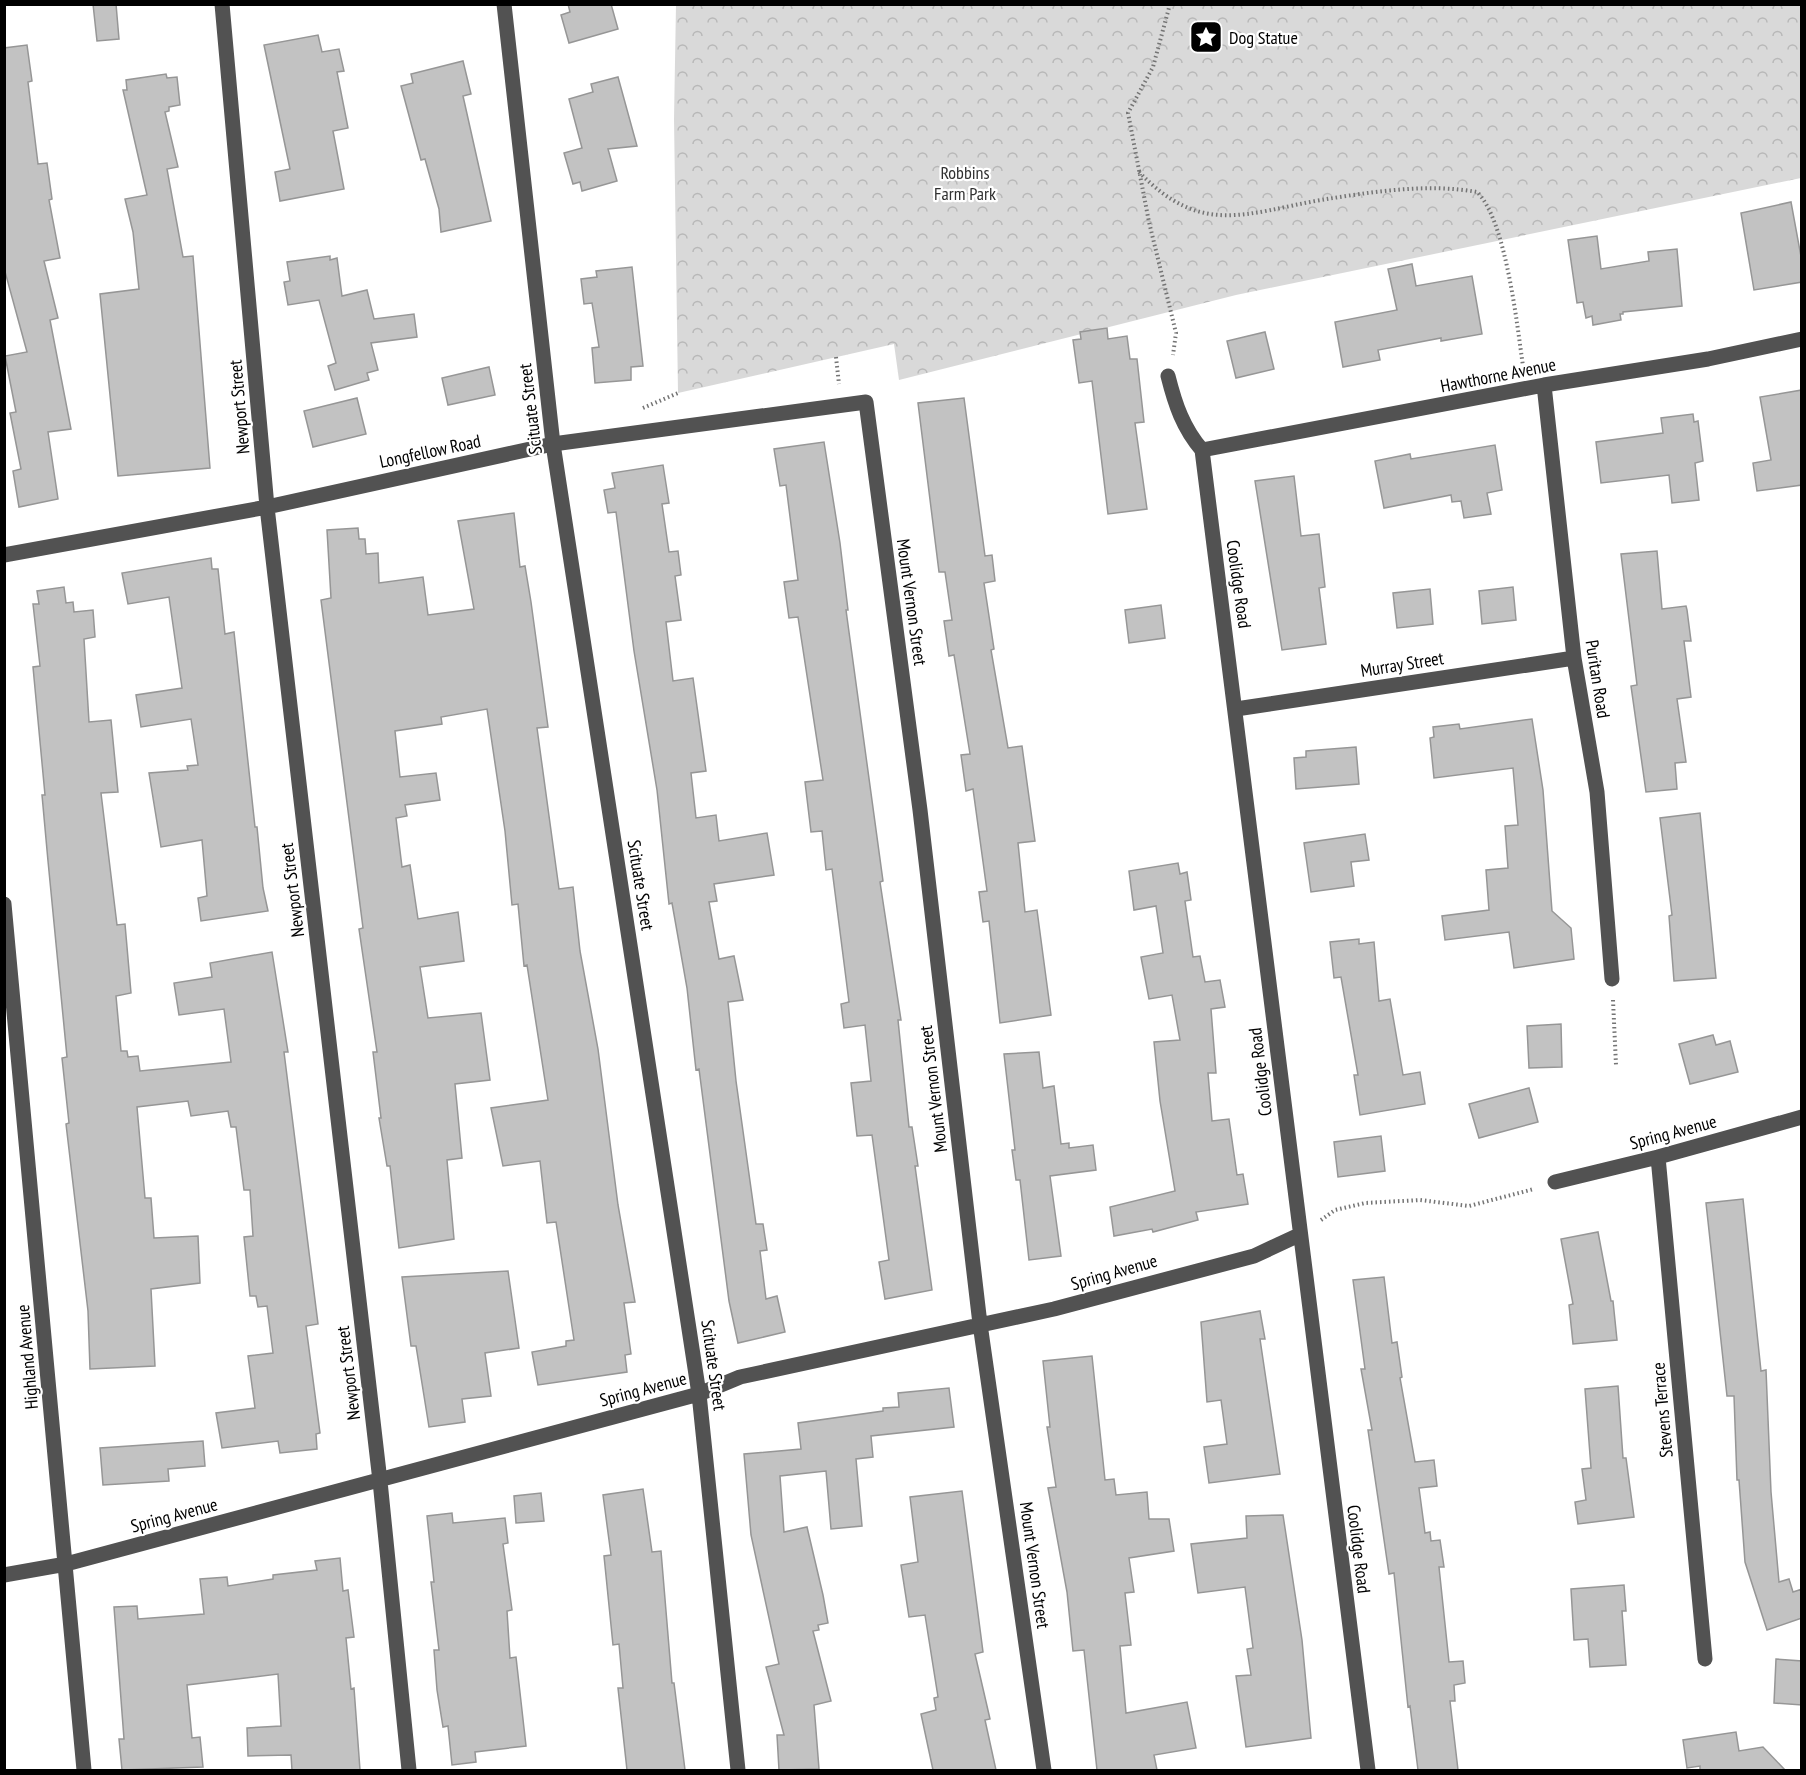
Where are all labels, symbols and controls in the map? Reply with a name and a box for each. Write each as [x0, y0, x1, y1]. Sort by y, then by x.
place icon: Dog Statue [1188, 19, 1224, 55]
place label: Dog Statue [1229, 26, 1298, 49]
park label: Robbins Farm Park [934, 161, 996, 205]
street label: Hawthorne Avenue [1438, 353, 1558, 397]
street label: Newport Street [223, 359, 255, 455]
street label: Scituate Street [513, 362, 547, 456]
street label: Longfellow Road [377, 429, 483, 473]
street label: Mount Vernon Street [892, 537, 932, 667]
street label: Coolidge Road [1221, 538, 1257, 630]
street label: Puritan Road [1580, 638, 1616, 720]
street label: Murray Street [1359, 646, 1445, 682]
street label: Scituate Street [623, 838, 660, 932]
street label: Newport Street [275, 842, 309, 938]
street label: Mount Vernon Street [914, 1024, 952, 1154]
street label: Coolidge Road [1243, 1026, 1277, 1118]
street label: Spring Avenue [1627, 1109, 1719, 1155]
street label: Spring Avenue [1068, 1249, 1160, 1295]
street label: Highland Avenue [11, 1304, 43, 1410]
street label: Scituate Street [696, 1318, 732, 1412]
street label: Newport Street [331, 1325, 365, 1421]
street label: Stevens Terrace [1646, 1361, 1678, 1459]
street label: Spring Avenue [597, 1366, 689, 1412]
street label: Spring Avenue [128, 1492, 220, 1538]
street label: Mount Vernon Street [1015, 1500, 1055, 1630]
street label: Coolidge Road [1342, 1503, 1376, 1595]

